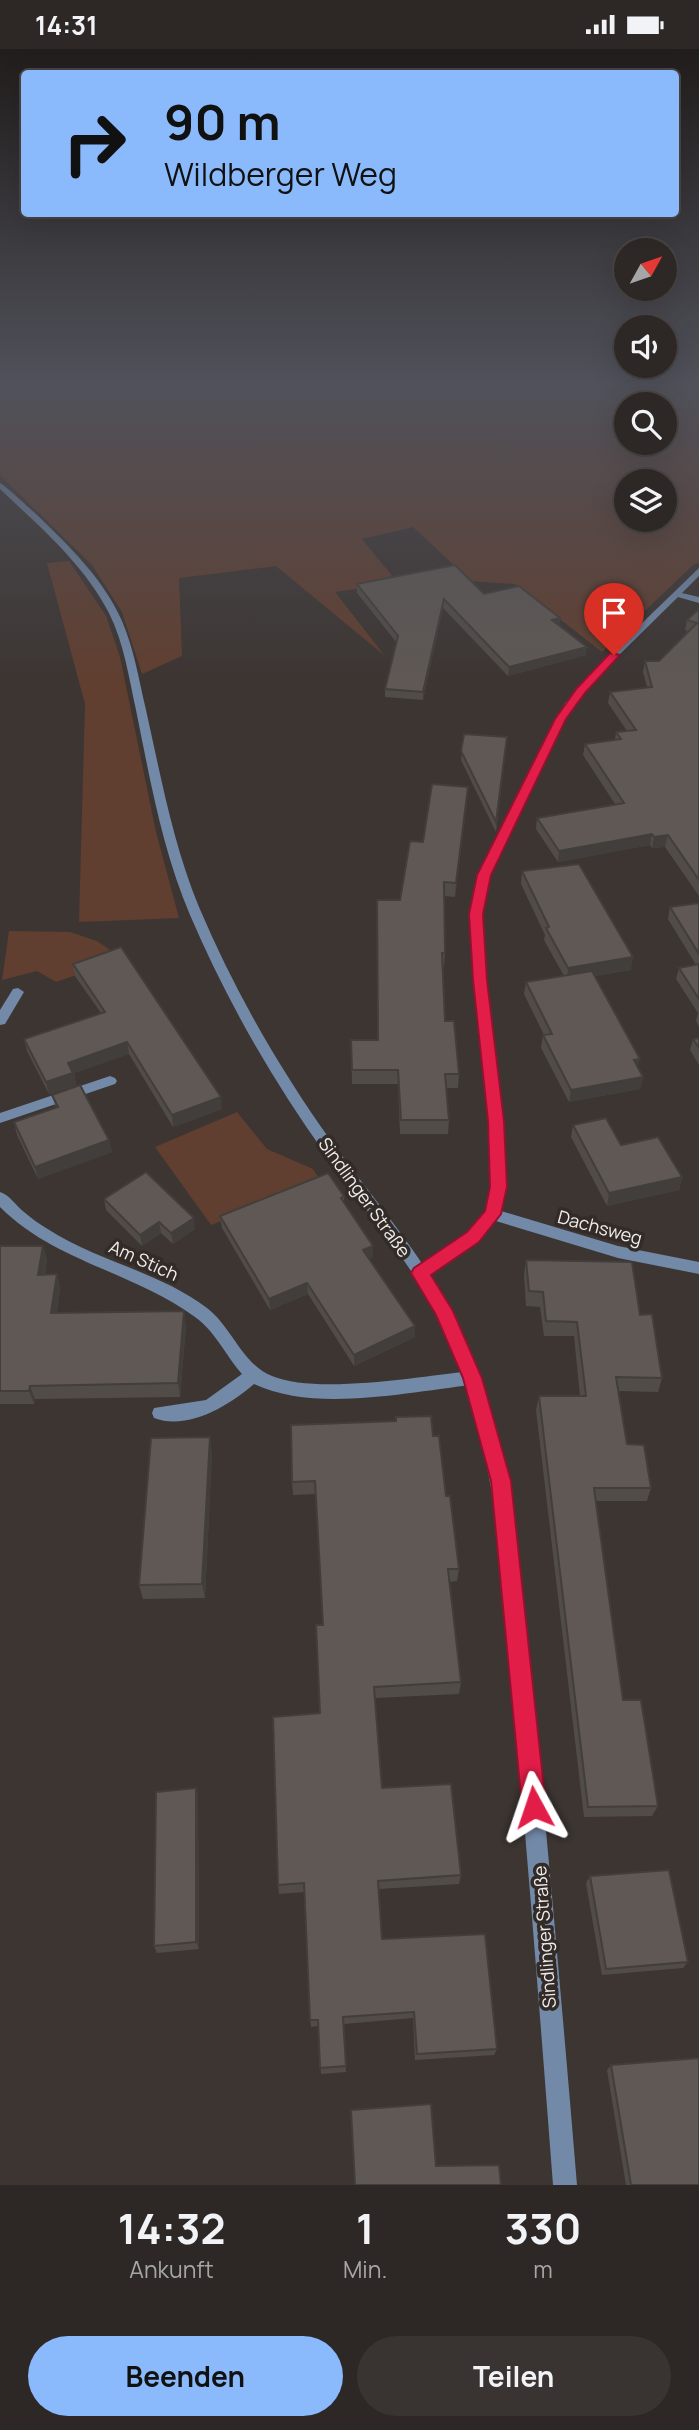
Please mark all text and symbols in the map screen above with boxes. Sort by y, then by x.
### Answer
text: 14:31 [35,7,98,43]
text: 90 m [164,88,281,155]
icon: right [49,98,140,189]
text: Wildberger Weg [164,152,397,196]
north arrow [614,238,677,301]
map controls [614,238,677,532]
button: sound [614,315,677,378]
button: search [614,392,677,455]
button: layers [614,469,677,532]
pin [584,583,644,655]
icon: arrive [595,594,633,632]
street label: Sindlinger Straße [313,1132,417,1262]
street label: Dachsweg [555,1204,645,1250]
street label: Am Stich [106,1234,182,1286]
position arrow [497,1770,571,1844]
street label: Sindlinger Straße [527,1865,561,2009]
text: 14:32 [118,2199,225,2257]
text: 1 [356,2199,374,2257]
text: 330 [505,2199,581,2257]
text: Ankunft [129,2253,214,2285]
text: Min. [343,2253,387,2285]
text: m [533,2253,553,2285]
button: Beenden [28,2336,343,2416]
button: Teilen [357,2336,671,2416]

